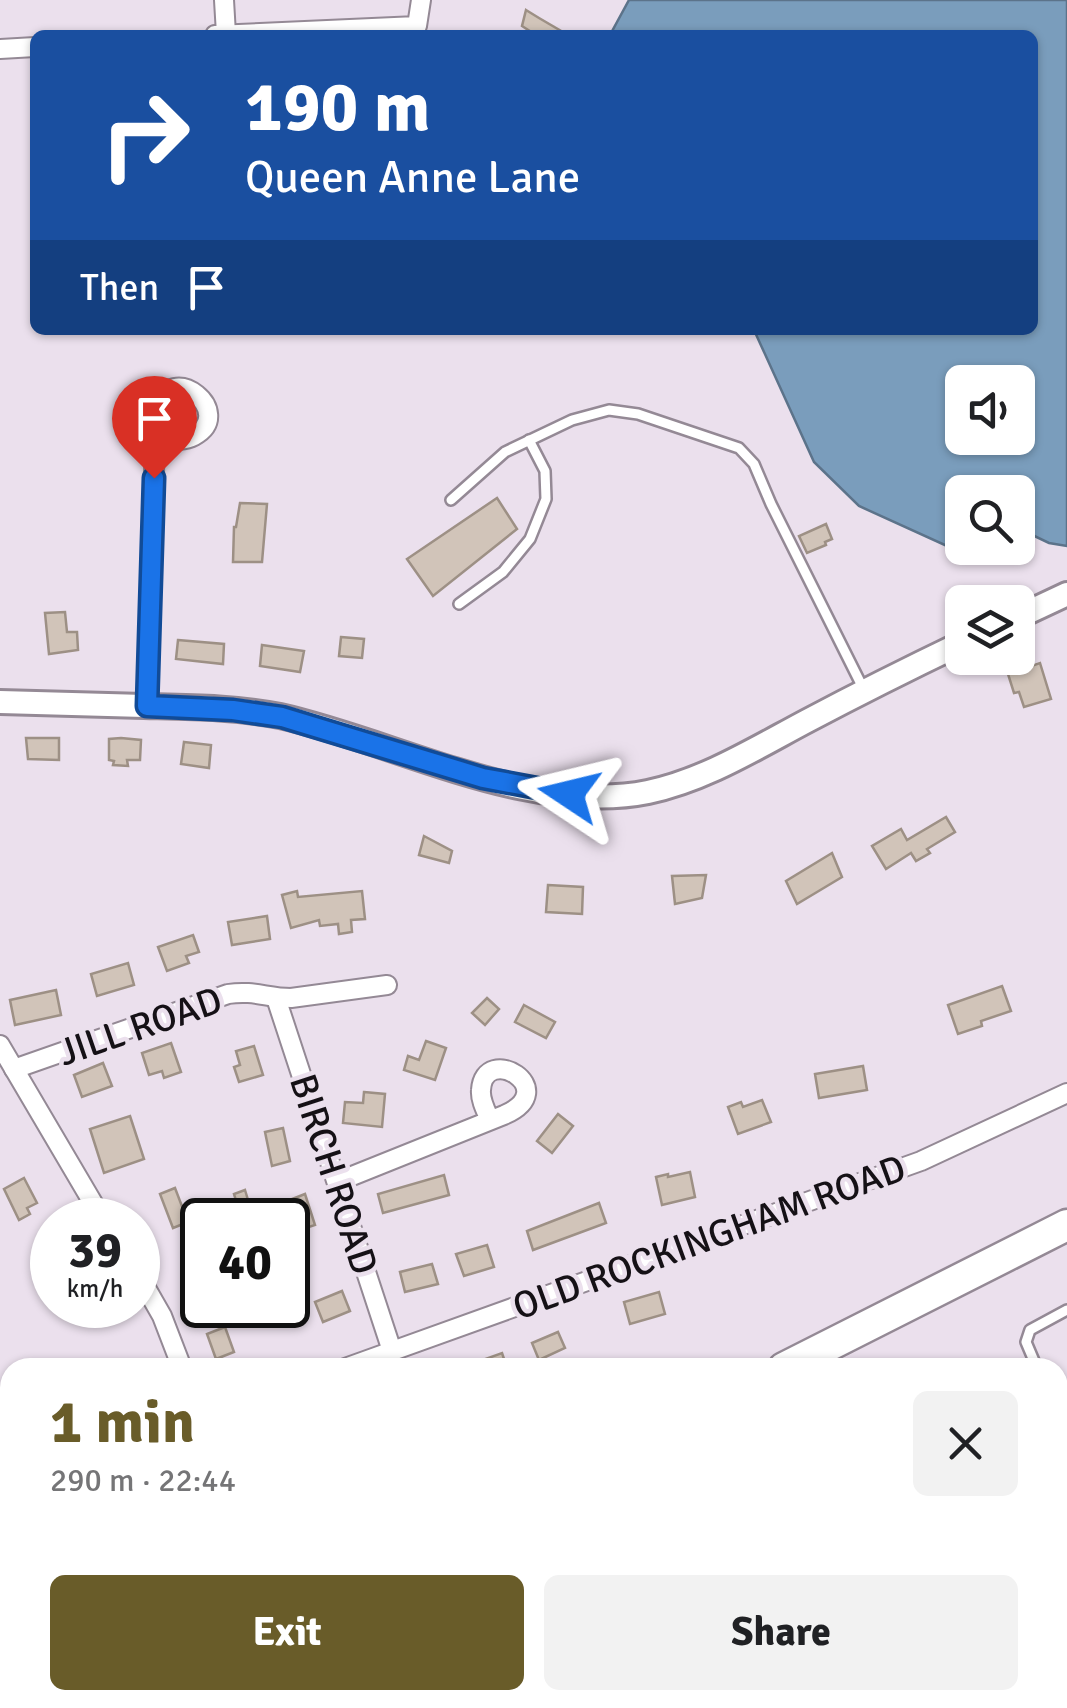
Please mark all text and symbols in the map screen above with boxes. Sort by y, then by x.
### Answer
text: 190 m [245,64,430,150]
icon: right [80,70,210,200]
text: Queen Anne Lane [245,150,580,205]
icon: arrive [179,260,234,315]
text: Then [80,264,159,311]
map controls [945,365,1035,675]
button: sound [945,365,1035,455]
pin [112,376,197,479]
icon: arrive [127,391,182,446]
button: search [945,475,1035,565]
button: layers [945,585,1035,675]
position arrow [517,742,621,846]
street label: JILL ROAD [52,977,228,1076]
street label: BIRCH ROAD [279,1068,388,1280]
street label: OLD ROCKINGHAM ROAD [507,1145,912,1330]
speed limit sign: 40 [180,1198,310,1328]
text: 39 [68,1220,122,1282]
text: km/h [67,1273,123,1304]
text: 1 min [50,1386,195,1460]
button: close [913,1391,1018,1496]
text: 290 m · 22:44 [50,1461,236,1500]
button: Exit [50,1575,524,1690]
button: Share [544,1575,1018,1690]

